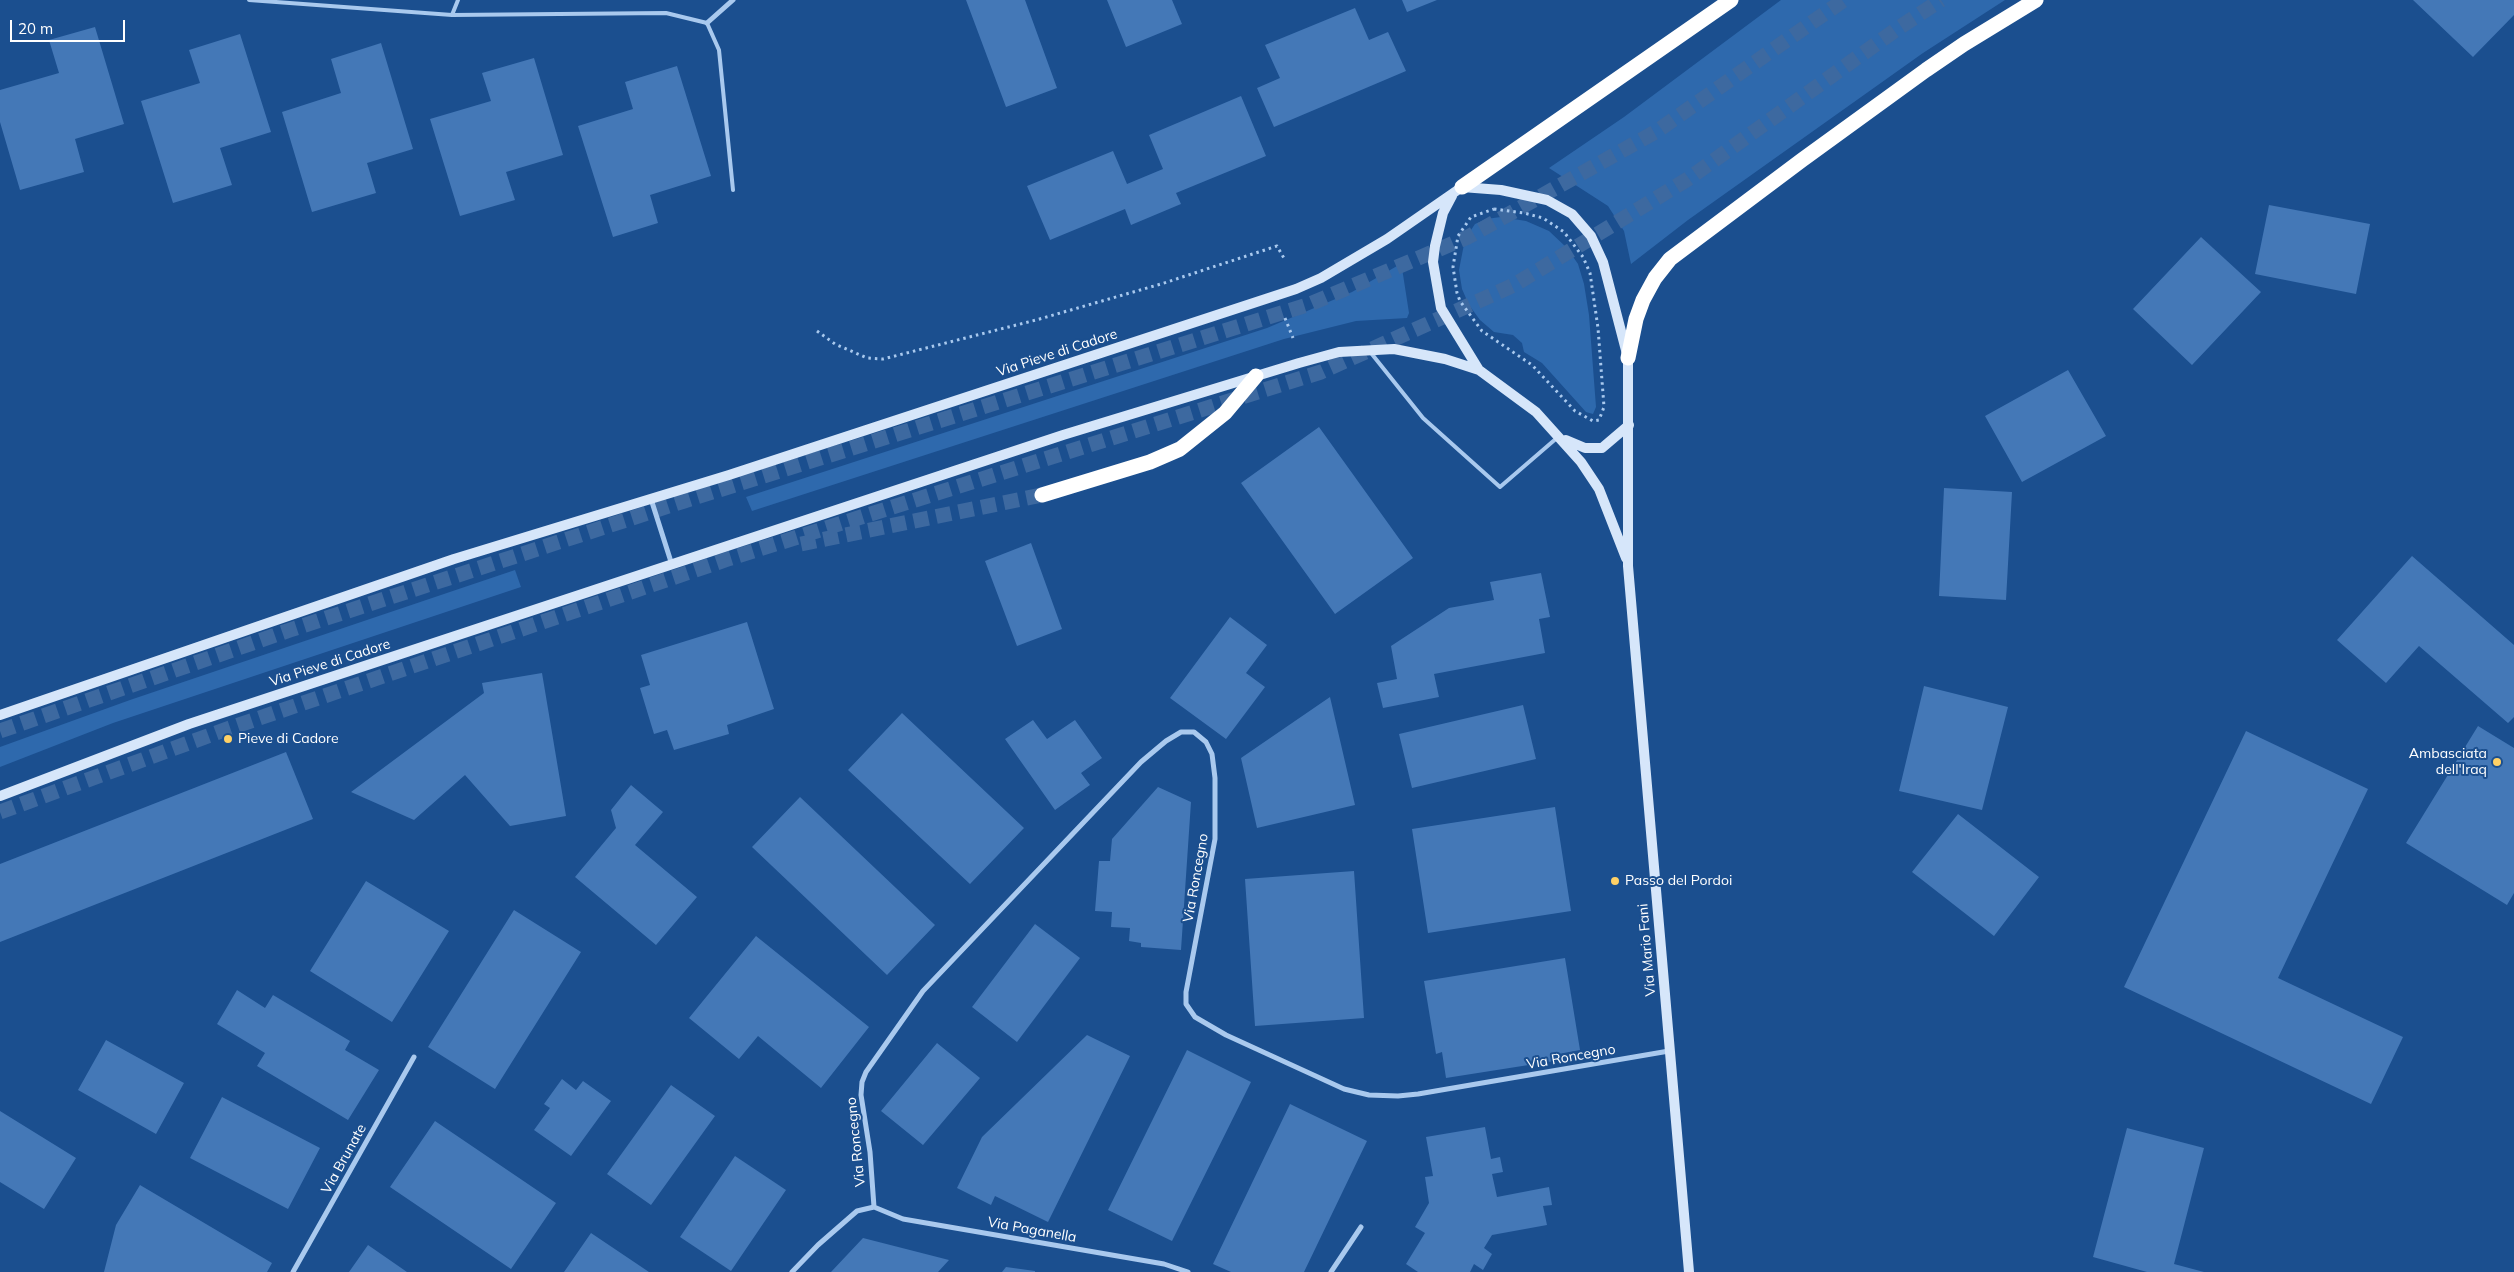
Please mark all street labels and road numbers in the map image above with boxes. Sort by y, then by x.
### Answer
street label: Via Pieve di Cadore [995,326,1119,380]
street label: Via Pieve di Cadore [268,636,392,690]
street label: Via Roncegno [1180,832,1212,924]
street label: Via Mario Fani [1635,903,1659,997]
street label: Via Roncegno [1525,1041,1617,1073]
street label: Via Roncegno [843,1096,869,1188]
street label: Via Brunate [318,1121,370,1197]
street label: Via Paganella [986,1214,1078,1246]

